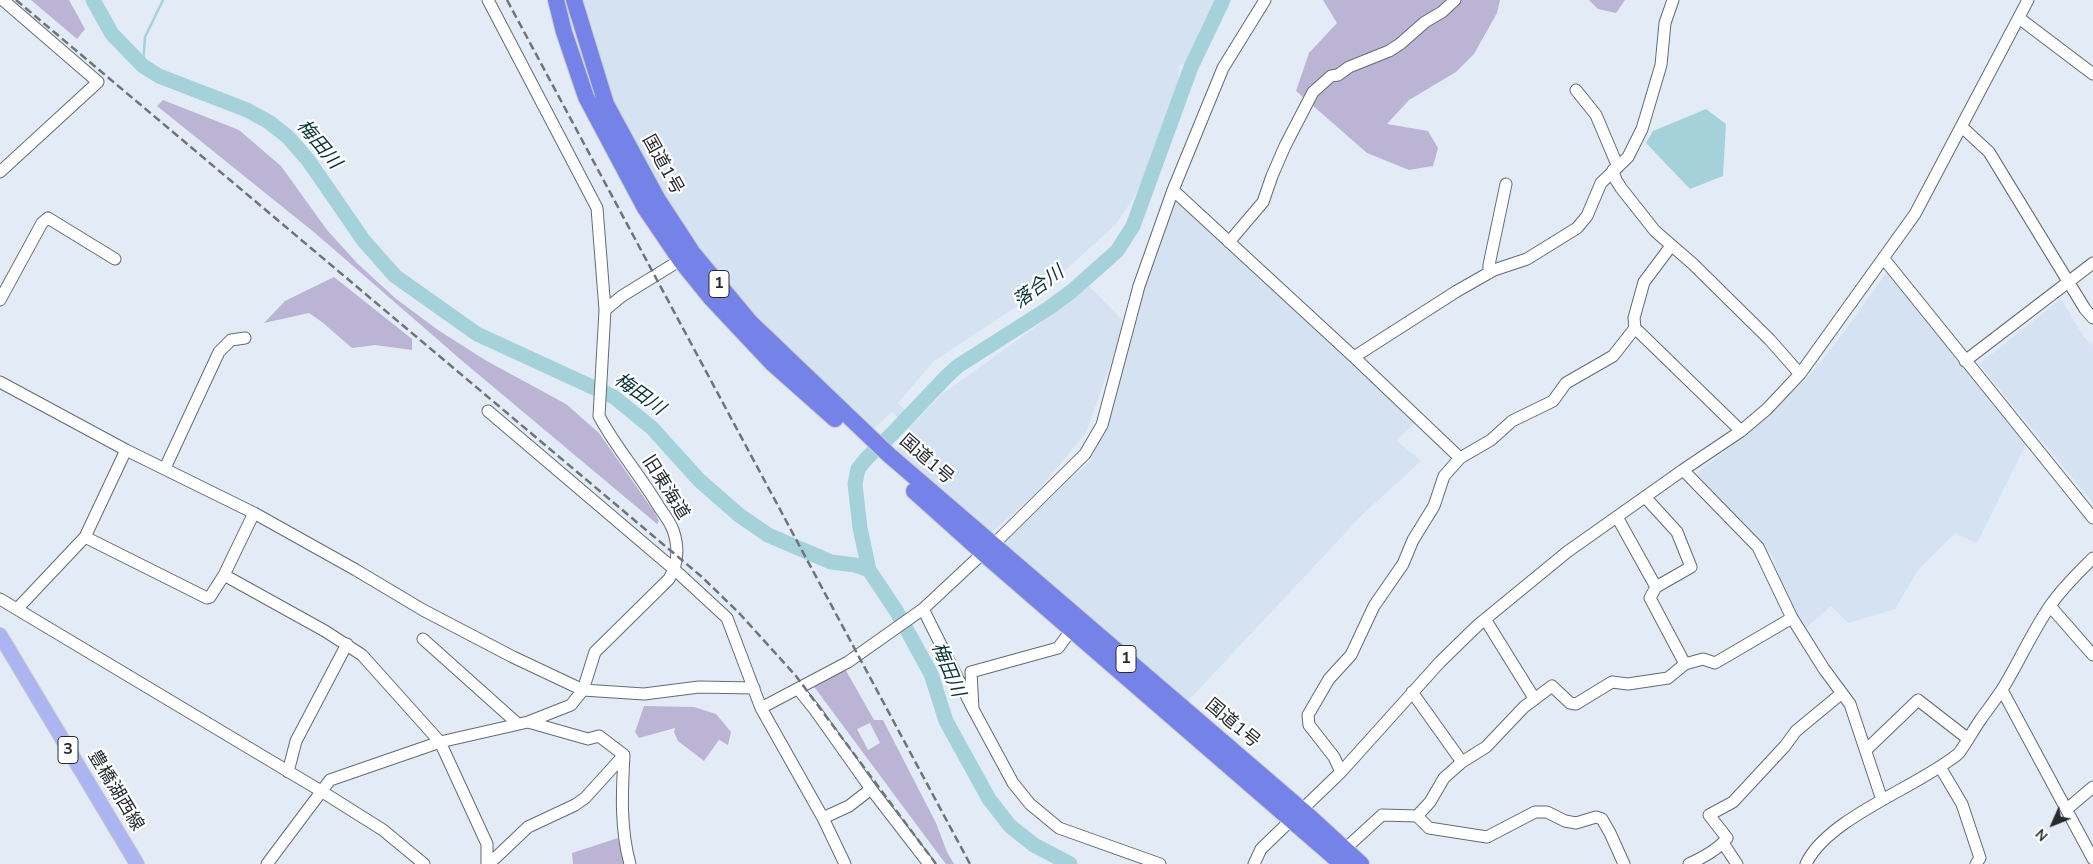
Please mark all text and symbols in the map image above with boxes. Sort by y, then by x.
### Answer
water label: 梅田川 [291,116,345,174]
street label: 国道1号 [637,131,687,199]
water label: 落合川 [1009,262,1069,314]
road number: 1 [709,270,729,298]
water label: 梅田川 [609,369,669,421]
street label: 国道1号 [894,431,958,489]
street label: 旧東海道 [637,452,693,524]
water label: 梅田川 [925,639,969,701]
road number: 1 [1116,646,1136,672]
street label: 国道1号 [1200,695,1264,753]
road number: 3 [58,736,78,764]
street label: 豊橋湖西線 [83,747,147,835]
north arrow [2028,799,2078,849]
text: N [2031,824,2052,845]

